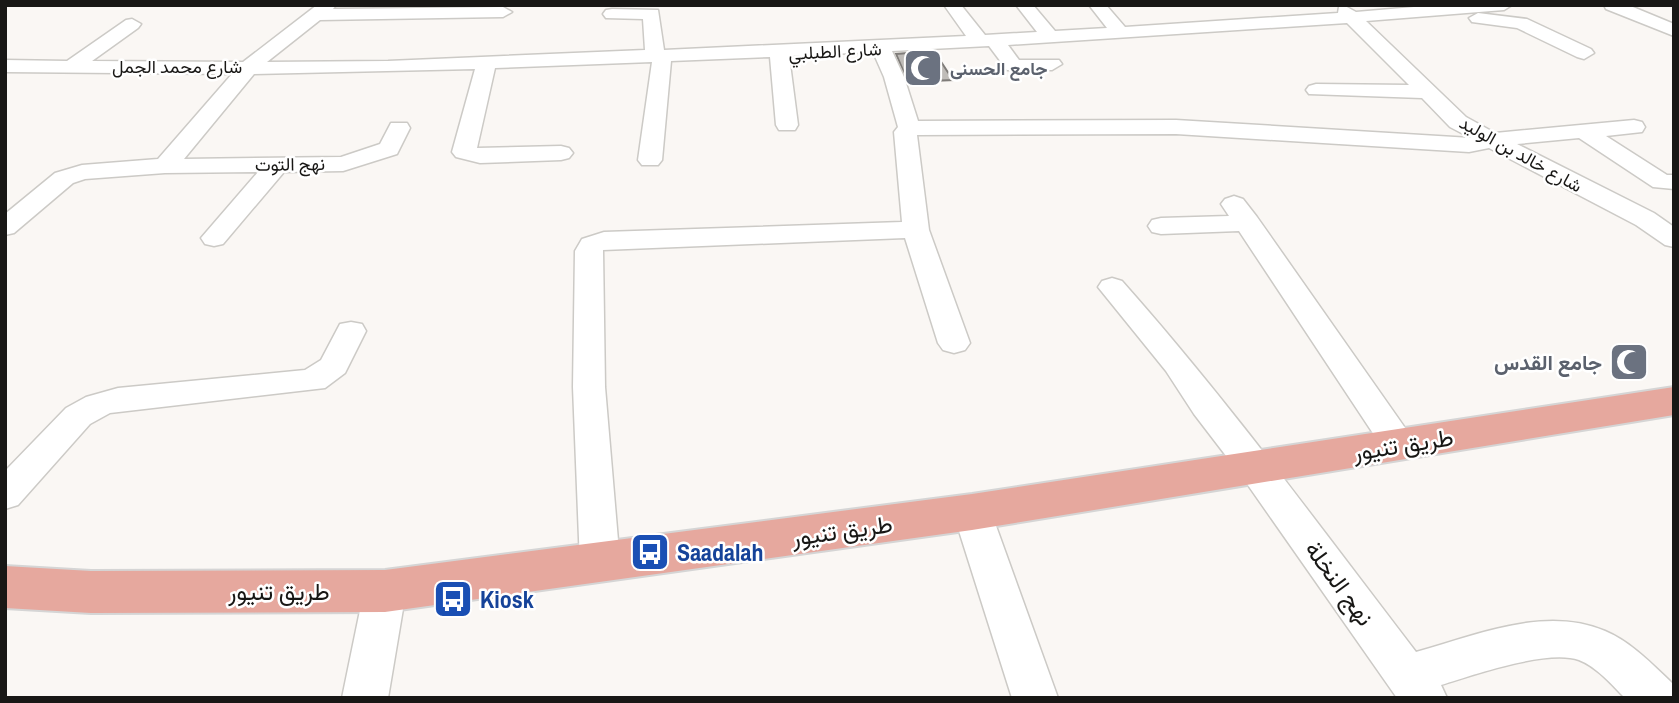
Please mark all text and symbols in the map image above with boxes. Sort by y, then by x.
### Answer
street label: شارع الطبلبي [788,36,882,69]
mosque icon: جامع الحسنى [902,47,944,89]
street label: شارع محمد الجمل [112,54,242,79]
place label: جامع الحسنى [950,56,1048,81]
street label: شارع خالد بن الوليد [1455,110,1587,198]
street label: نهج التوت [255,151,325,177]
mosque icon: جامع القدس [1608,341,1650,383]
place label: جامع القدس [1494,348,1602,377]
street label: طريق تنيور [1349,420,1456,468]
street label: طريق تنيور [789,507,894,553]
bus stop icon: Saadalah [629,531,671,573]
street label: نهج النخلة [1297,534,1382,633]
place label: Saadalah [677,536,763,568]
street label: طريق تنيور [227,575,330,607]
bus stop icon: Kiosk [432,578,474,620]
place label: Kiosk [480,583,534,615]

